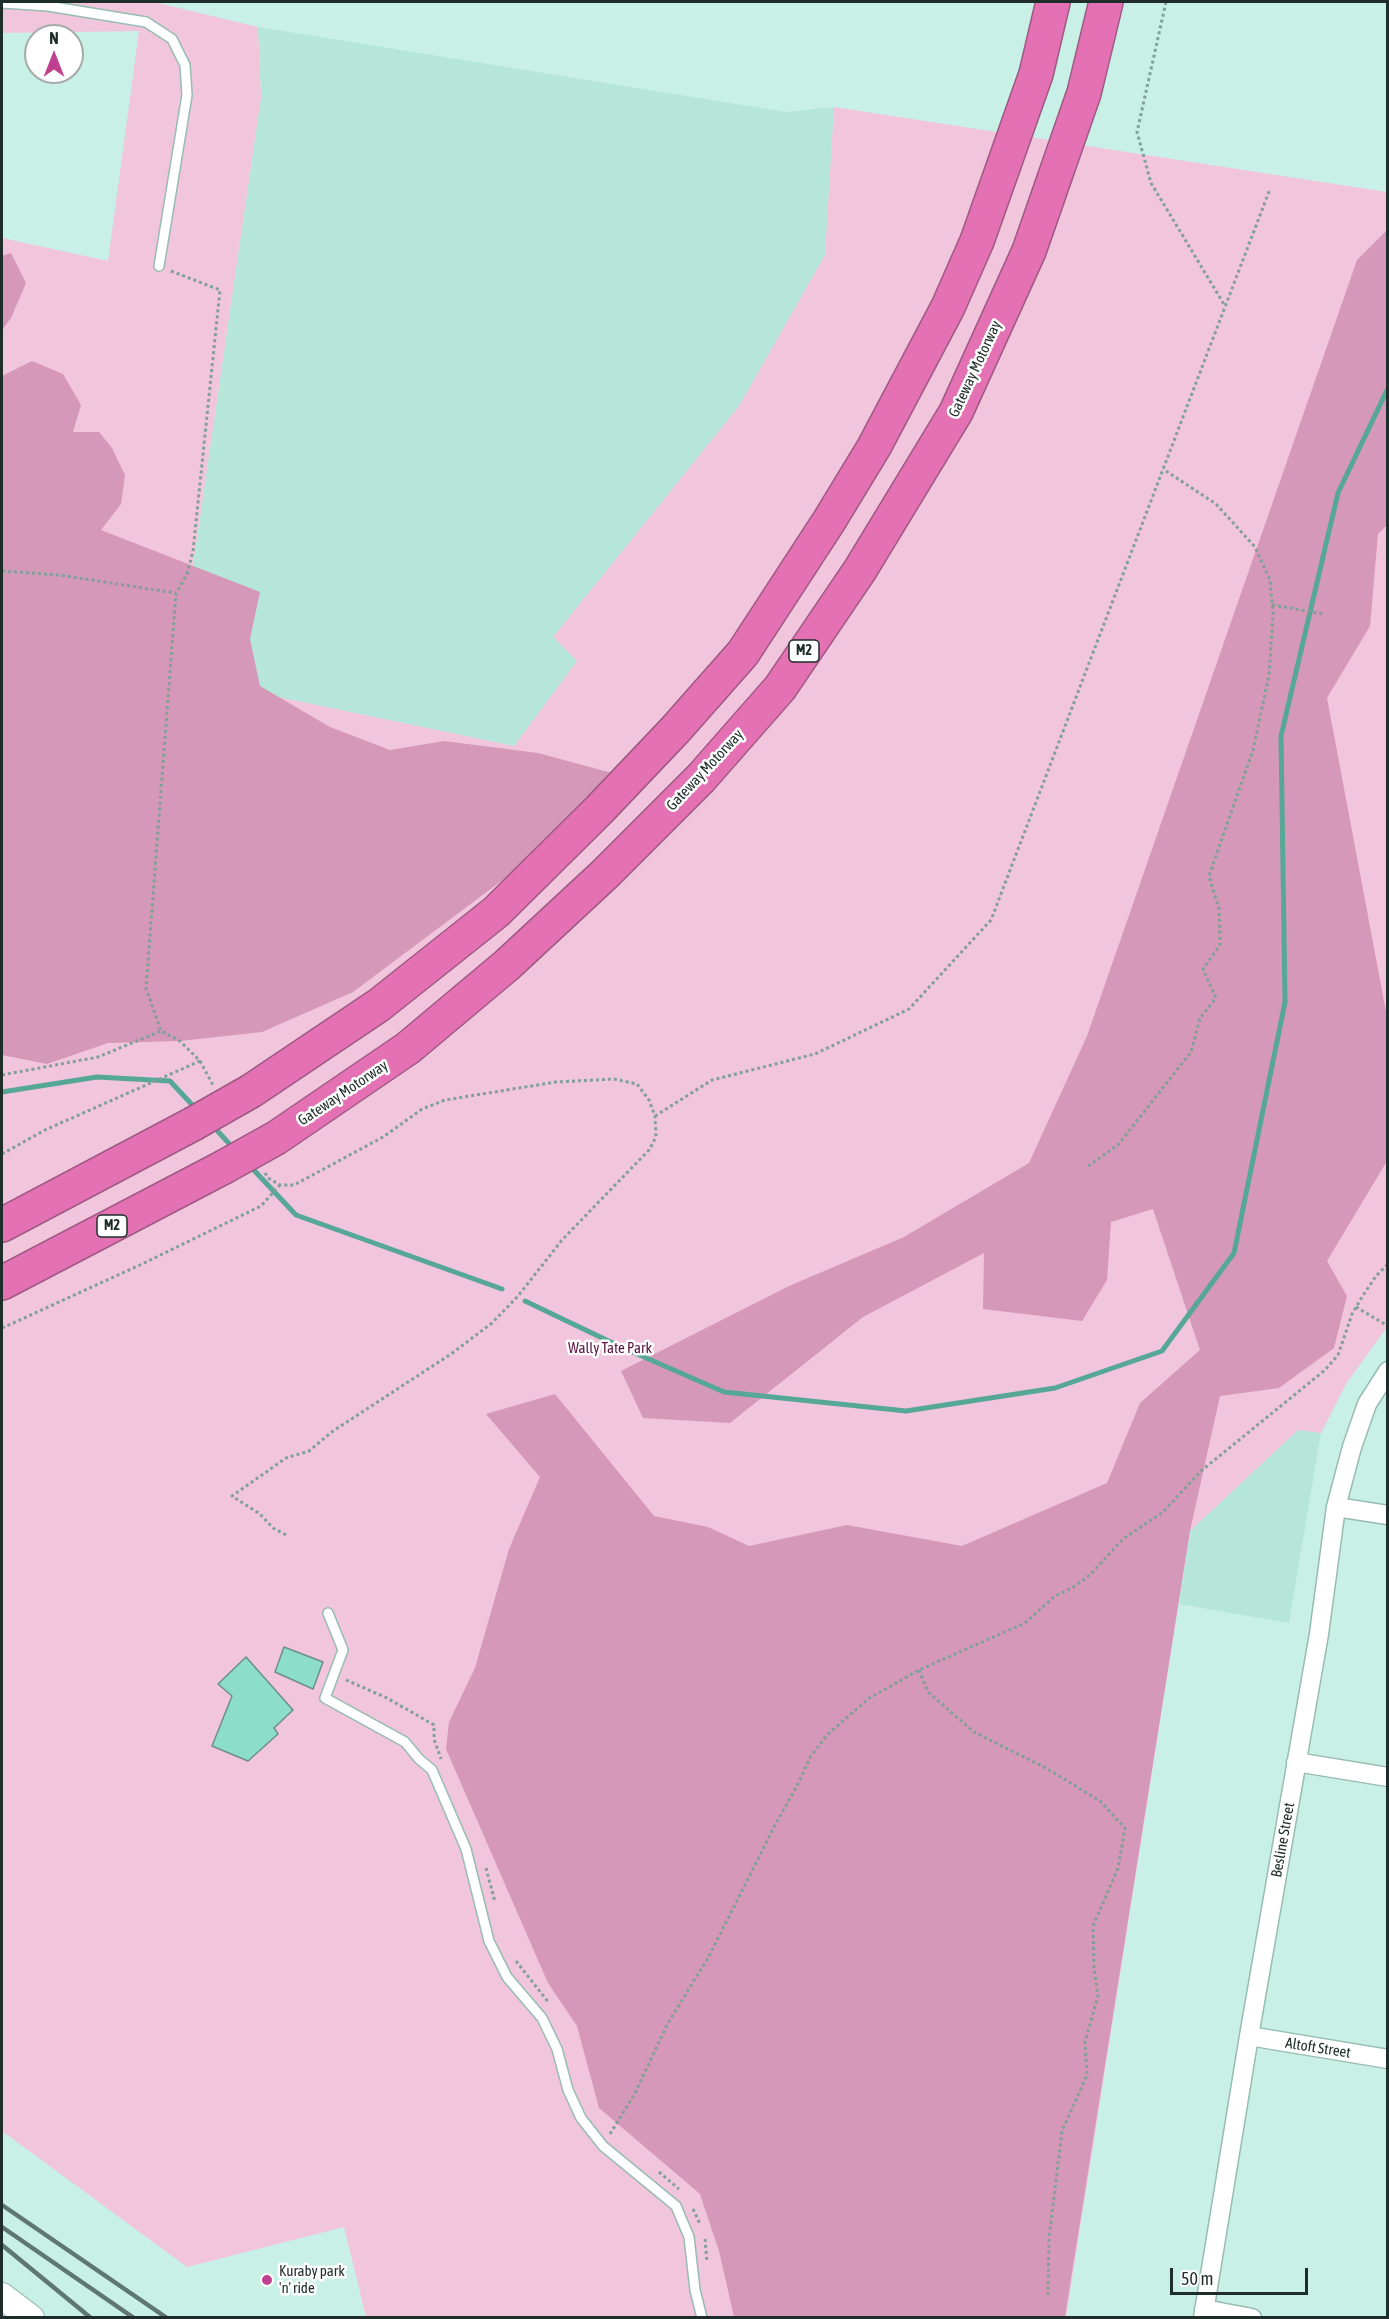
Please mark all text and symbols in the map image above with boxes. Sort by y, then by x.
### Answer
north arrow [24,24,84,84]
text: N [49,29,59,47]
street label: Gateway Motorway [945,318,1005,420]
road number: M2 [789,640,819,662]
street label: Gateway Motorway [663,726,747,814]
street label: Gateway Motorway [295,1056,391,1130]
road number: M2 [97,1215,127,1237]
park label: Wally Tate Park [568,1339,652,1357]
street label: Besline Street [1268,1801,1298,1879]
street label: Altoft Street [1284,2034,1352,2062]
scale bar [1173,2256,1311,2294]
place label: Kuraby park 'n' ride [279,2262,345,2297]
text: 50 m [1181,2268,1213,2289]
marker: Kuraby park 'n' ride [260,2273,274,2287]

